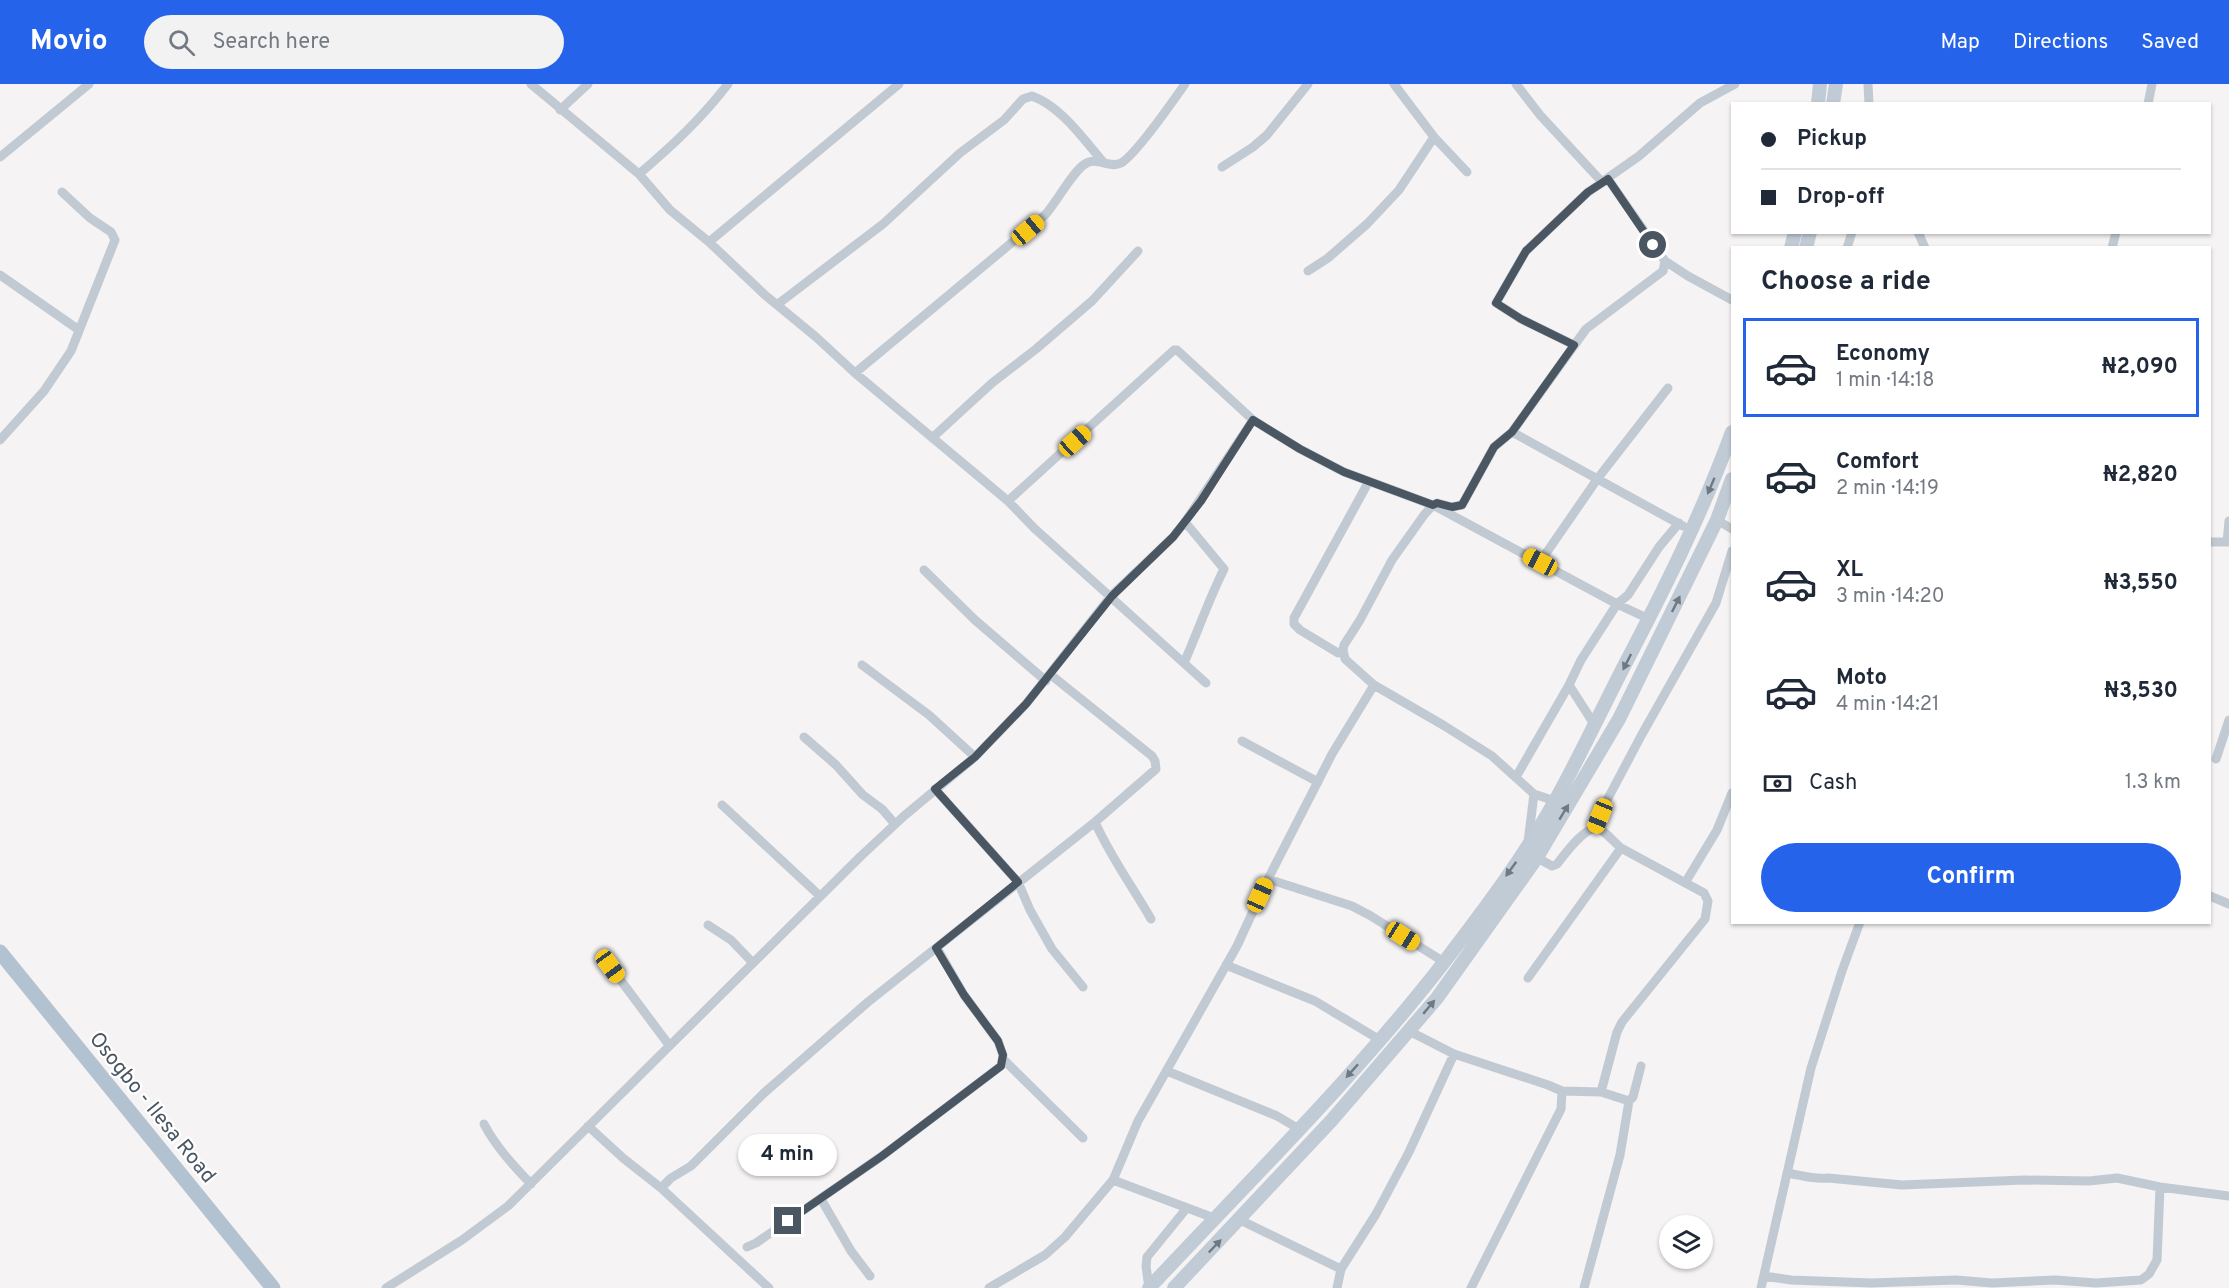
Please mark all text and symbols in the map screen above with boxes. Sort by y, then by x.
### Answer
search box [144,15,564,69]
text: Movio [30,24,108,60]
icon: search [165,26,198,59]
text: Search here [213,29,330,56]
text: Map [1940,29,1980,56]
text: Directions [2013,29,2108,56]
text: Saved [2141,29,2199,56]
text: Pickup [1797,126,1867,153]
text: Drop-off [1797,184,1884,211]
car [1008,212,1048,248]
route start [1639,231,1666,258]
text: Choose a ride [1761,265,1931,299]
icon: car [1764,341,1818,395]
text: Economy [1836,341,1930,368]
text: ₦2,090 [2102,354,2178,381]
text: 1 min · 14:18 [1836,368,1935,394]
car [1056,422,1094,460]
icon: car [1764,449,1818,503]
text: Comfort [1836,449,1919,476]
text: ₦2,820 [2103,462,2178,489]
text: 2 min · 14:19 [1836,476,1939,502]
one-way arrow [1706,477,1715,495]
car [1520,546,1560,578]
icon: car [1764,557,1818,611]
text: XL [1836,557,1863,584]
text: ₦3,550 [2104,570,2178,597]
text: 3 min · 14:20 [1836,584,1944,610]
one-way arrow [1672,595,1681,612]
one-way arrow [1622,653,1631,670]
icon: car [1764,665,1818,719]
text: Moto [1836,665,1887,692]
text: ₦3,530 [2104,678,2178,705]
text: 4 min · 14:21 [1836,692,1939,718]
icon: cash [1761,767,1794,800]
text: Cash [1809,770,1858,797]
text: 1.3 km [2125,770,2181,796]
car [1585,796,1615,836]
one-way arrow [1558,804,1569,820]
button: Confirm [1761,843,2181,912]
one-way arrow [1506,861,1518,876]
car [1244,875,1276,915]
car [1383,919,1423,953]
car [592,946,628,986]
one-way arrow [1423,999,1436,1015]
street label: Osogbo - Ilesa Road [82,1027,221,1189]
one-way arrow [1346,1063,1359,1078]
callout: 4 min [738,1134,838,1176]
text: 4 min [761,1142,814,1168]
route end [774,1207,801,1234]
map controls [1659,1215,1713,1269]
button: layers [1659,1215,1713,1269]
one-way arrow [1207,1239,1221,1253]

